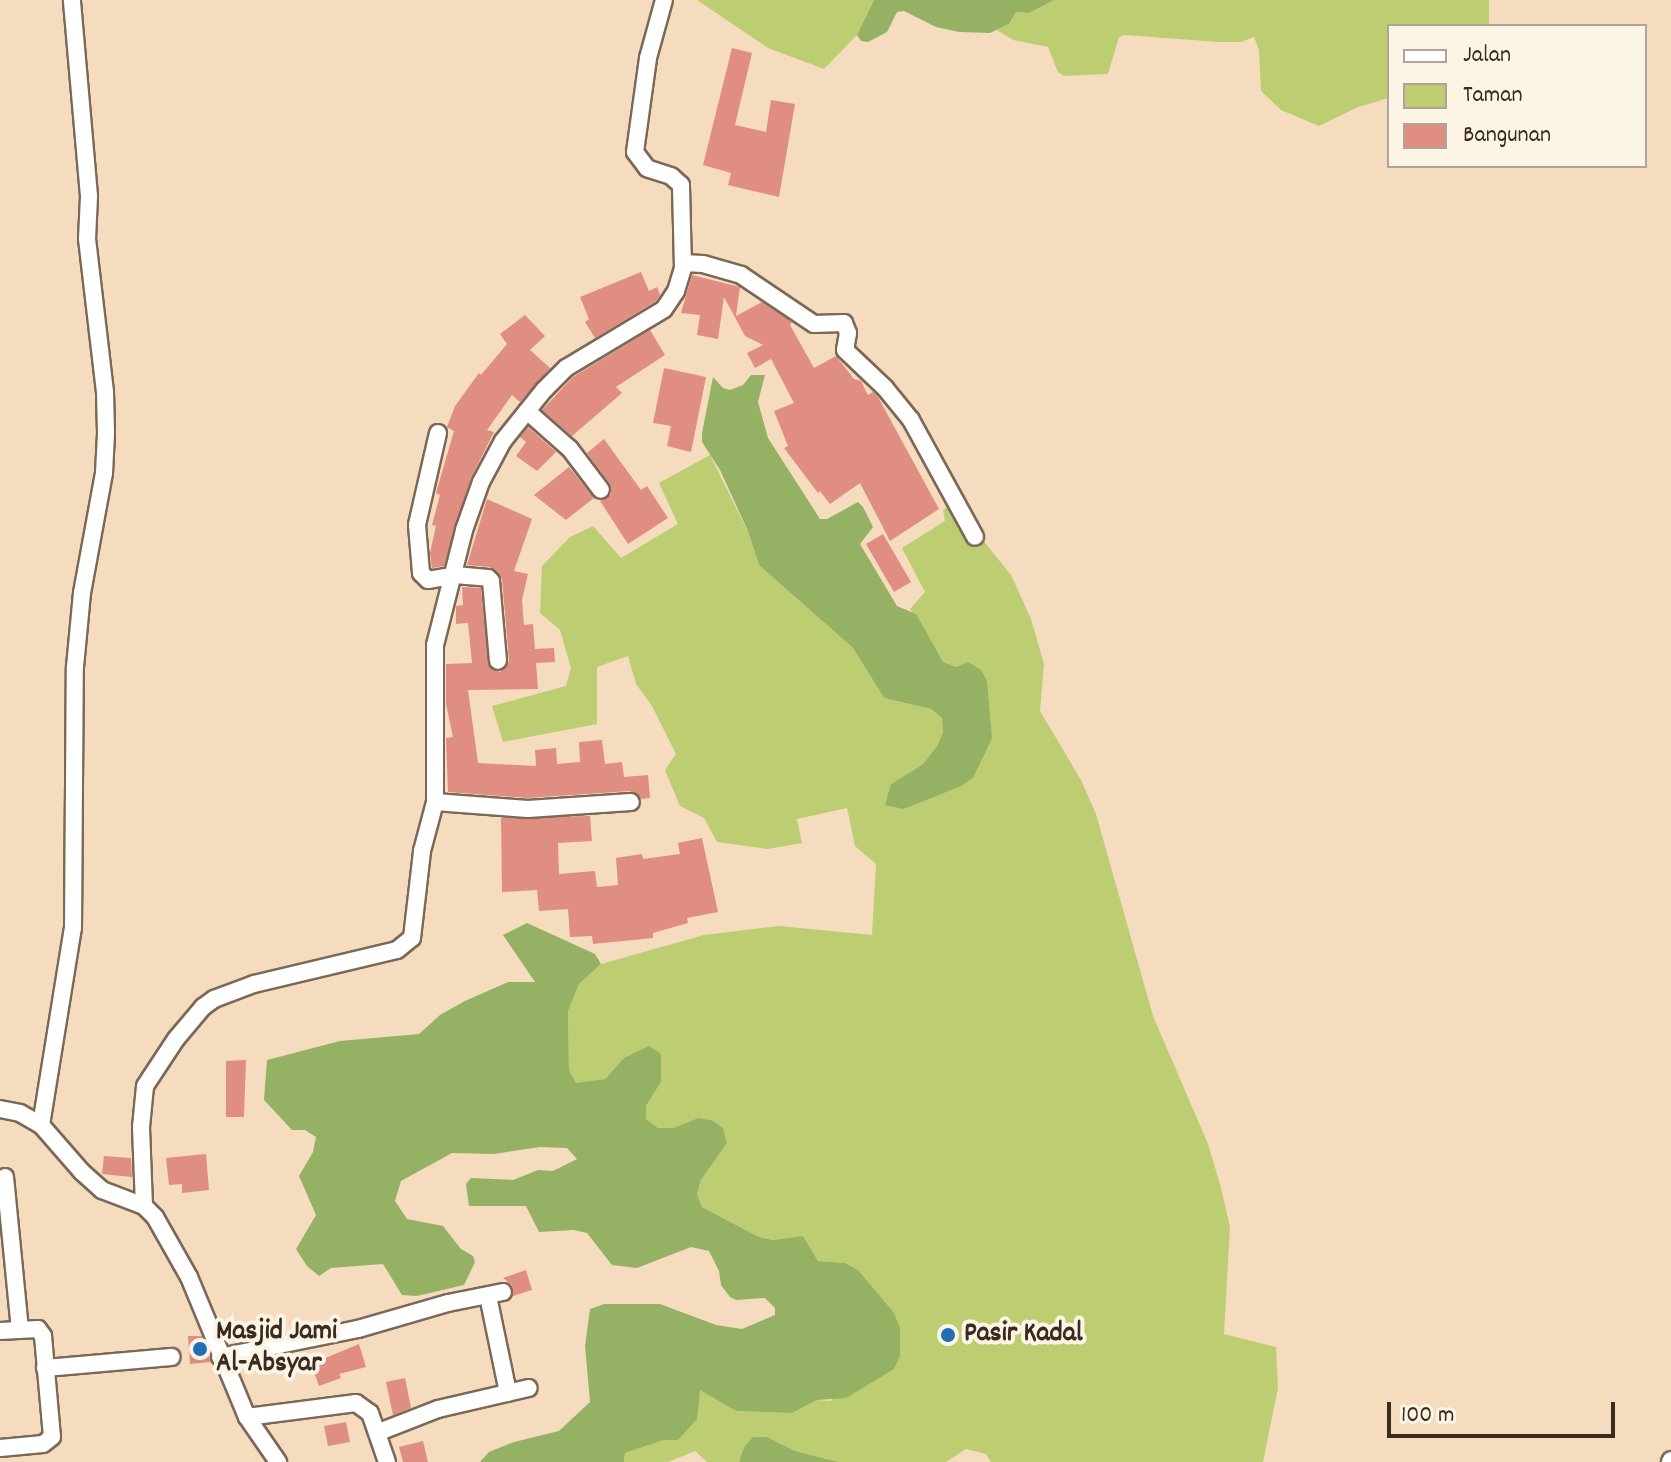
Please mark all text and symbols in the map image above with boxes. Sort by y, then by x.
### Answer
legend [1387,24,1647,168]
text: Jalan [1463,39,1511,73]
text: Taman [1463,79,1523,113]
text: Bangunan [1463,119,1551,153]
place label: Masjid Jami Al-Absyar [216,1316,337,1382]
place label: Pasir Kadal [964,1318,1083,1352]
marker: Pasir Kadal [939,1326,957,1344]
marker: Masjid Jami Al-Absyar [191,1340,209,1358]
scale bar [1391,1386,1619,1436]
text: 100 m [1401,1399,1454,1433]

